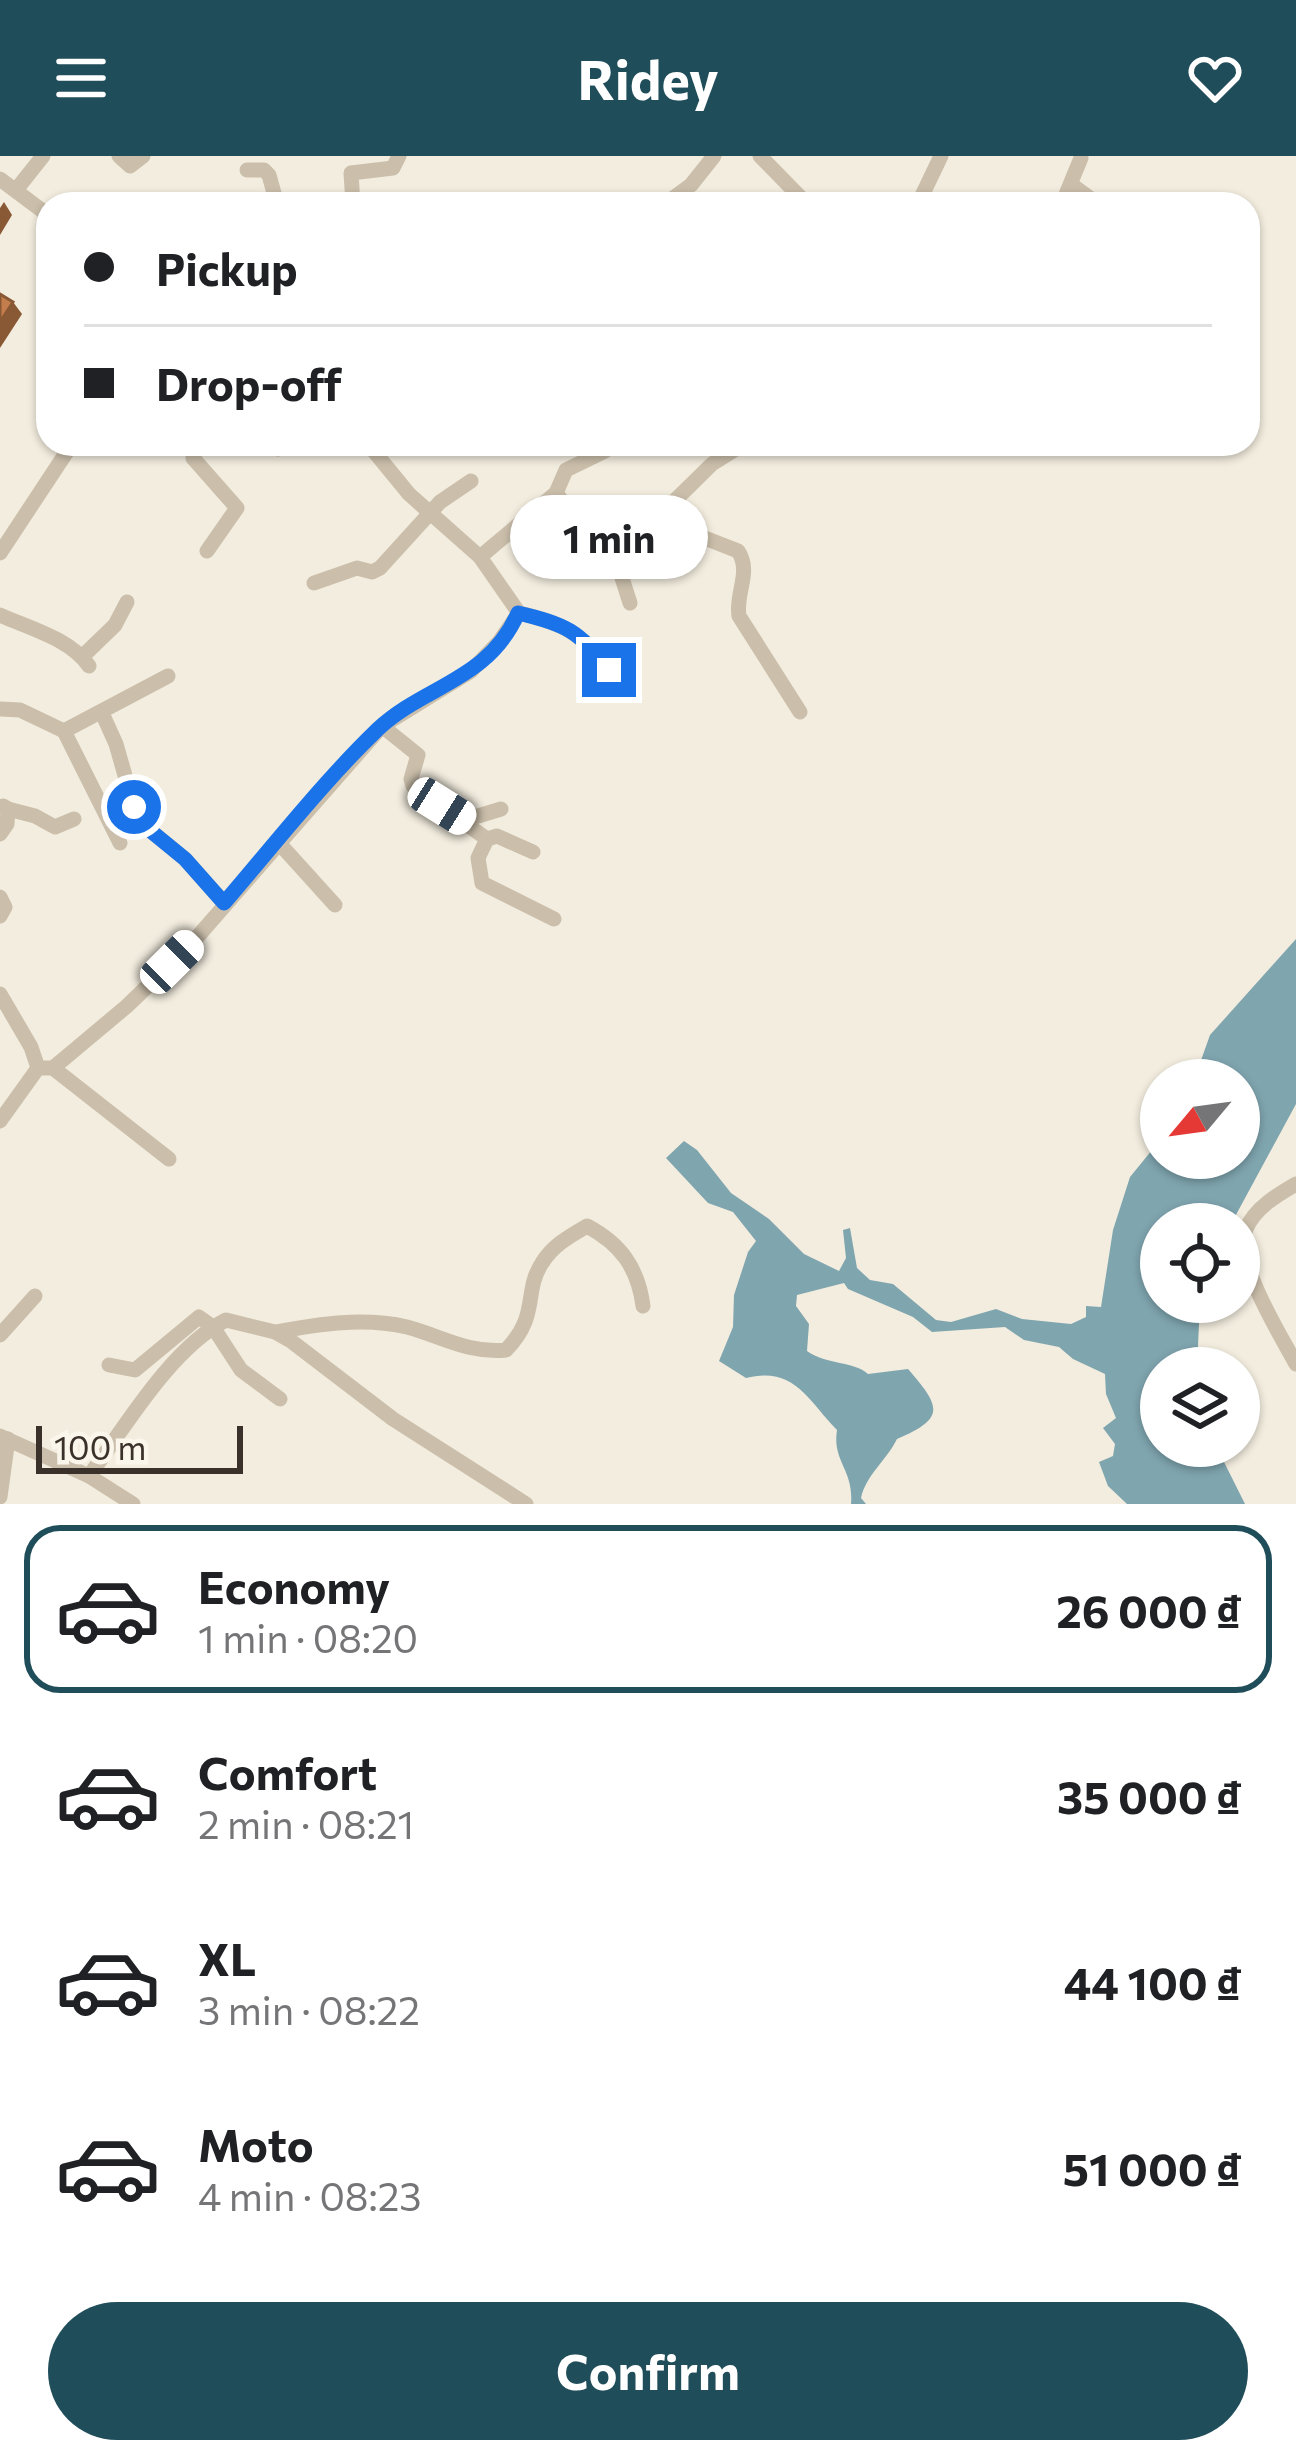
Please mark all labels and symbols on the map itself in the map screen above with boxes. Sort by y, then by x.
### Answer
callout: 1 min [510,496,708,580]
route end [582,643,636,697]
car [402,772,482,840]
route start [107,780,161,834]
car [134,924,210,1000]
north arrow [1140,1059,1260,1179]
scale bar [36,1420,243,1473]

